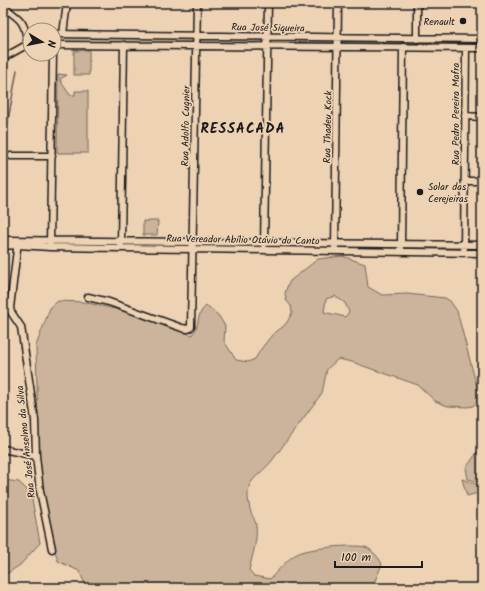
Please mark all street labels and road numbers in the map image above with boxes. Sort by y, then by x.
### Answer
street label: Rua José Siqueira [231,19,305,37]
street label: Rua Pedro Pereira Mafra [448,62,464,165]
street label: Rua Adolfo Cugnier [177,85,195,167]
street label: Rua Thadeu Kock [319,90,337,163]
street label: Rua Vereador Abílio Otávio do Canto [166,231,320,249]
street label: Rua José Anselmo da Silva [12,385,40,499]

